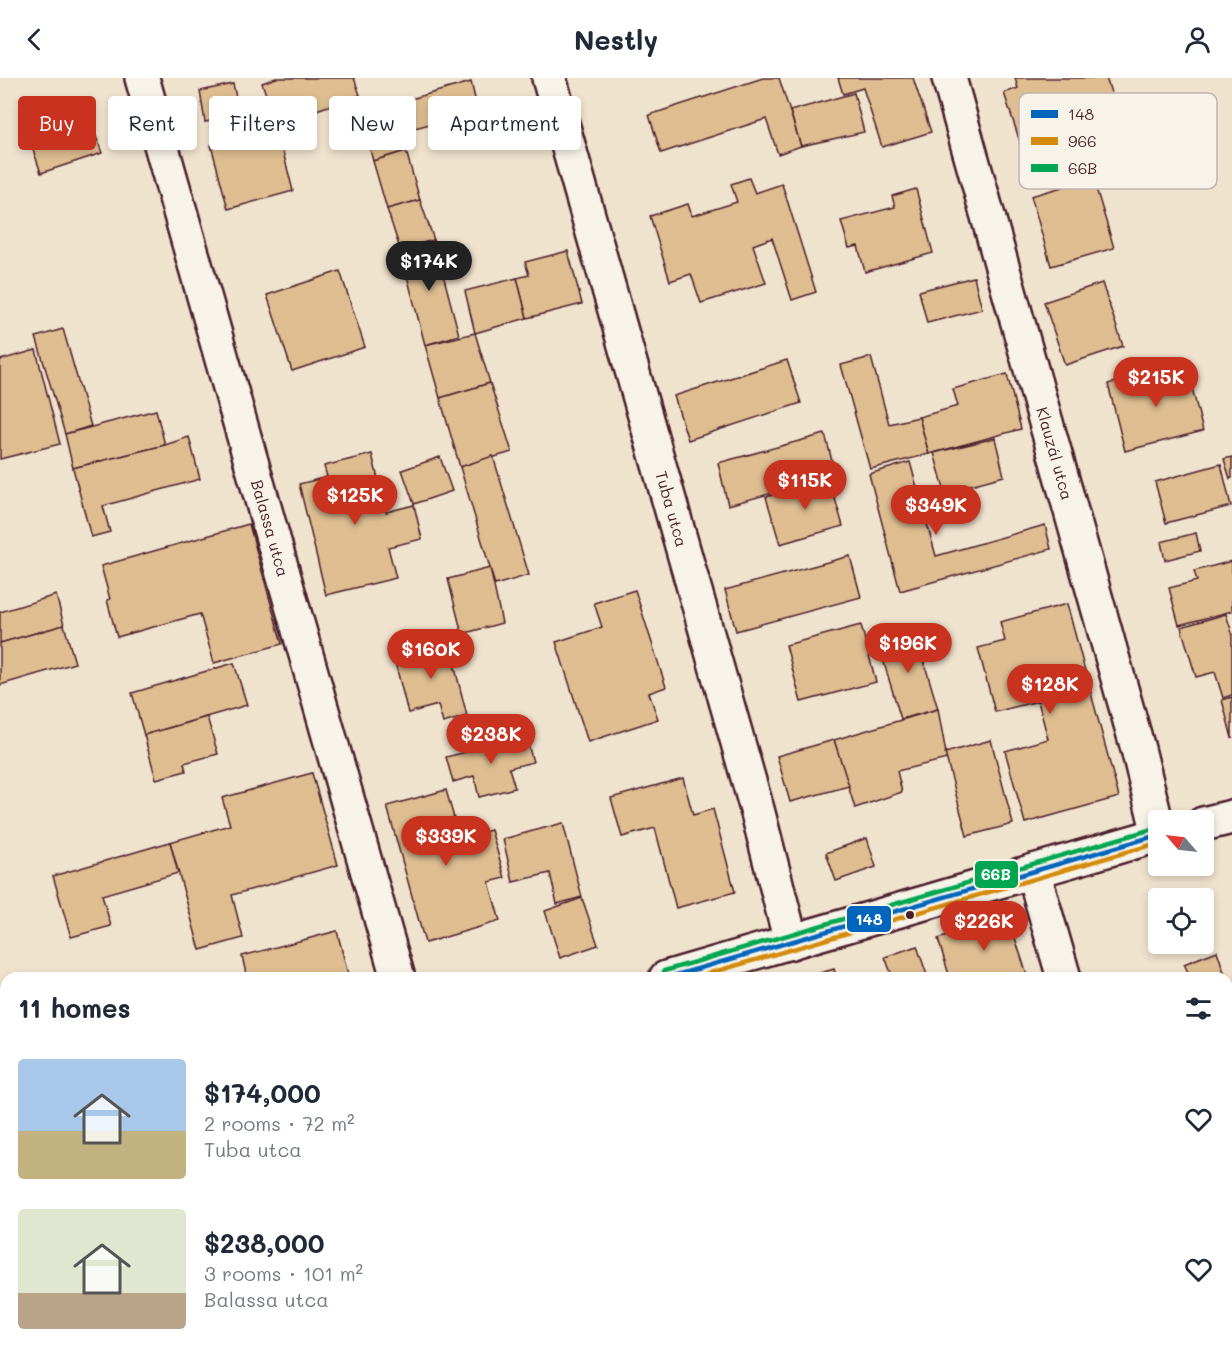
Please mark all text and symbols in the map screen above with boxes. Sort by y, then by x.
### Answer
text: Nestly [574,22,658,57]
icon: back [18,23,51,56]
icon: person [1181,23,1214,56]
legend [1019,93,1217,189]
chip: Buy [18,96,96,150]
chip: Rent [108,96,197,150]
chip: Filters [209,96,317,150]
chip: New [329,96,416,150]
chip: Apartment [428,96,581,150]
text: 148 [1068,103,1095,124]
text: 966 [1068,130,1097,151]
text: 66B [1068,157,1097,178]
pin: $174K [387,241,471,292]
text: $174K [400,247,458,273]
pin: $215K [1114,357,1198,408]
text: $215K [1127,363,1185,389]
street label: Klauzál utca [1032,404,1078,502]
pin: $115K [763,460,847,511]
text: $115K [778,466,832,492]
street label: Tuba utca [651,468,693,549]
pin: $125K [313,475,397,526]
street label: Balassa utca [247,477,294,579]
text: $125K [326,481,384,507]
pin: $349K [894,485,978,536]
text: $349K [905,491,967,517]
pin: $196K [866,623,950,674]
pin: $160K [389,629,473,680]
text: $196K [879,629,937,655]
text: $160K [401,635,461,661]
pin: $128K [1008,664,1092,715]
text: $128K [1021,670,1079,696]
pin: $238K [449,714,533,765]
text: $238K [460,720,522,746]
north arrow [1148,810,1214,876]
map controls [1148,810,1214,954]
pin: $339K [404,816,488,867]
text: $339K [415,822,477,848]
line badge: 66B [974,860,1019,889]
text: 66B [981,863,1011,884]
button: locate [1148,888,1214,954]
pin: $226K [942,901,1026,952]
line badge: 148 [846,905,892,933]
text: $226K [954,907,1014,933]
text: 148 [855,908,883,929]
unlabelled marker [904,909,916,921]
text: 11 homes [18,991,131,1025]
icon: filters [1182,992,1215,1025]
text: $174,000 [204,1076,321,1110]
icon: home [66,1083,138,1155]
icon: heart [1182,1103,1215,1136]
text: 2 rooms · 72 m² [204,1110,355,1136]
text: Tuba utca [204,1136,302,1162]
text: $238,000 [204,1226,324,1260]
icon: home [66,1233,138,1305]
icon: heart [1182,1253,1215,1286]
text: 3 rooms · 101 m² [204,1260,363,1286]
text: Balassa utca [204,1286,329,1312]

